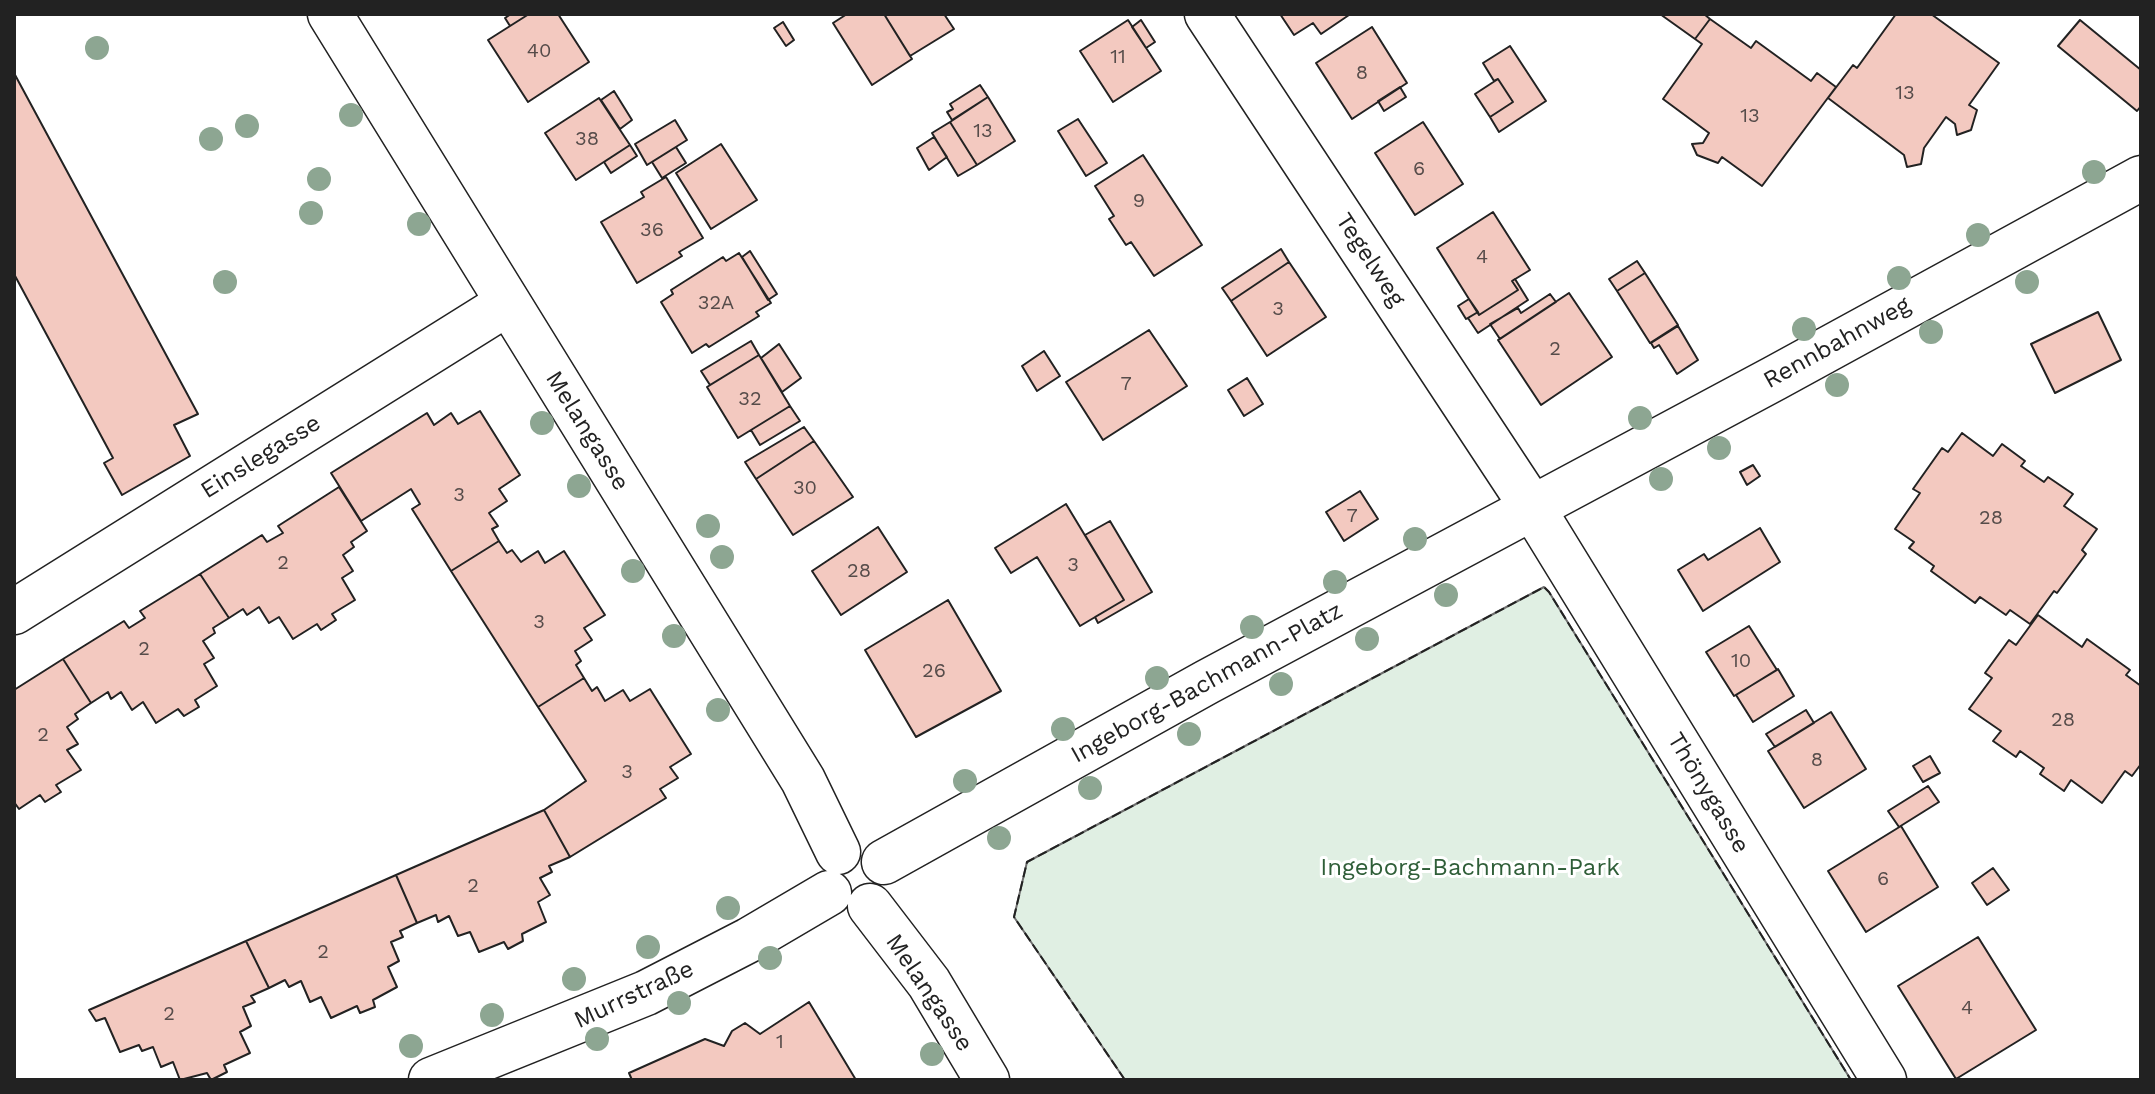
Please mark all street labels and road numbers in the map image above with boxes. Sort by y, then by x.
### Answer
street label: Tegelweg [1329,208,1411,312]
street label: Rennbahnweg [1758,291,1916,395]
street label: Melangasse [539,366,635,496]
street label: Einslegasse [196,409,326,505]
street label: Ingeborg-Bachmann-Platz [1066,596,1348,770]
street label: Thönygasse [1661,727,1755,859]
street label: Melangasse [879,929,979,1057]
street label: Murrstraße [570,955,698,1035]

